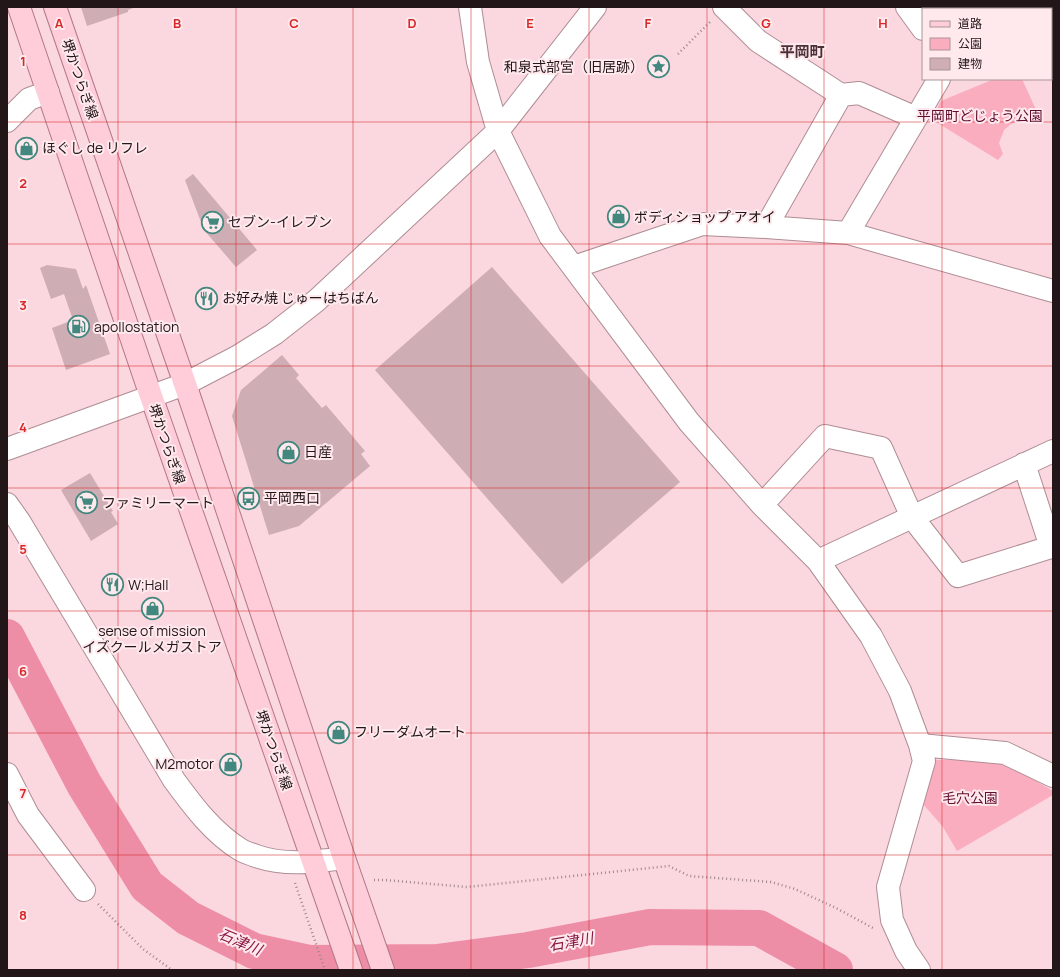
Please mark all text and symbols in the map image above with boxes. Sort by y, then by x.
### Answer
legend [922,8,1052,80]
text: A [55,14,64,32]
text: B [173,14,181,32]
text: C [289,14,299,32]
text: D [407,14,417,32]
text: E [526,14,534,32]
text: F [645,14,652,32]
text: G [761,14,771,32]
text: H [878,14,888,32]
text: 道路 [958,15,982,32]
text: 公園 [958,35,982,52]
street label: 堺かつらぎ線 [58,36,103,122]
district label: 平岡町 [779,41,825,62]
text: 1 [20,52,26,70]
place icon: 和泉式部宮（旧居跡） [646,54,672,80]
text: 建物 [958,55,982,72]
place label: 和泉式部宮（旧居跡） [504,57,644,76]
park label: 平岡町どじょう公園 [917,106,1043,125]
shop icon: ほぐし de リフレ [13,135,39,161]
place label: ほぐし de リフレ [42,138,148,157]
text: 2 [19,174,27,192]
shop icon: ボディショップ アオイ [606,204,632,230]
place label: ボディショップ アオイ [634,207,776,226]
supermarket icon: セブン-イレブン [199,209,225,235]
place label: セブン-イレブン [228,212,332,231]
restaurant icon: お好み焼 じゅーはちばん [194,285,220,311]
place label: お好み焼 じゅーはちばん [222,288,379,307]
text: 3 [19,296,27,314]
fuel station icon: apollostation [66,314,92,340]
place label: apollostation [94,317,179,336]
street label: 堺かつらぎ線 [145,401,190,487]
text: 4 [19,418,27,436]
shop icon: 日産 [275,439,301,465]
place label: 日産 [304,442,332,461]
bus stop icon: 平岡西口 [235,485,261,511]
place label: 平岡西口 [264,488,320,507]
supermarket icon: ファミリーマート [73,490,99,516]
place label: ファミリーマート [102,493,214,512]
text: 5 [19,540,27,558]
restaurant icon: W;Hall [100,572,126,598]
place label: W;Hall [128,575,169,594]
shop icon: sense of mission イズクールメガストア [139,596,165,622]
place label: sense of mission イズクールメガストア [82,621,222,656]
text: 6 [19,662,27,680]
street label: 堺かつらぎ線 [252,707,297,793]
shop icon: フリーダムオート [325,719,351,745]
place label: フリーダムオート [354,722,466,741]
shop icon: M2motor [217,751,243,777]
place label: M2motor [155,754,214,773]
text: 7 [20,784,27,802]
park label: 毛穴公園 [942,788,998,807]
text: 8 [19,906,27,924]
water label: 石津川 [215,923,267,961]
water label: 石津川 [547,927,597,956]

